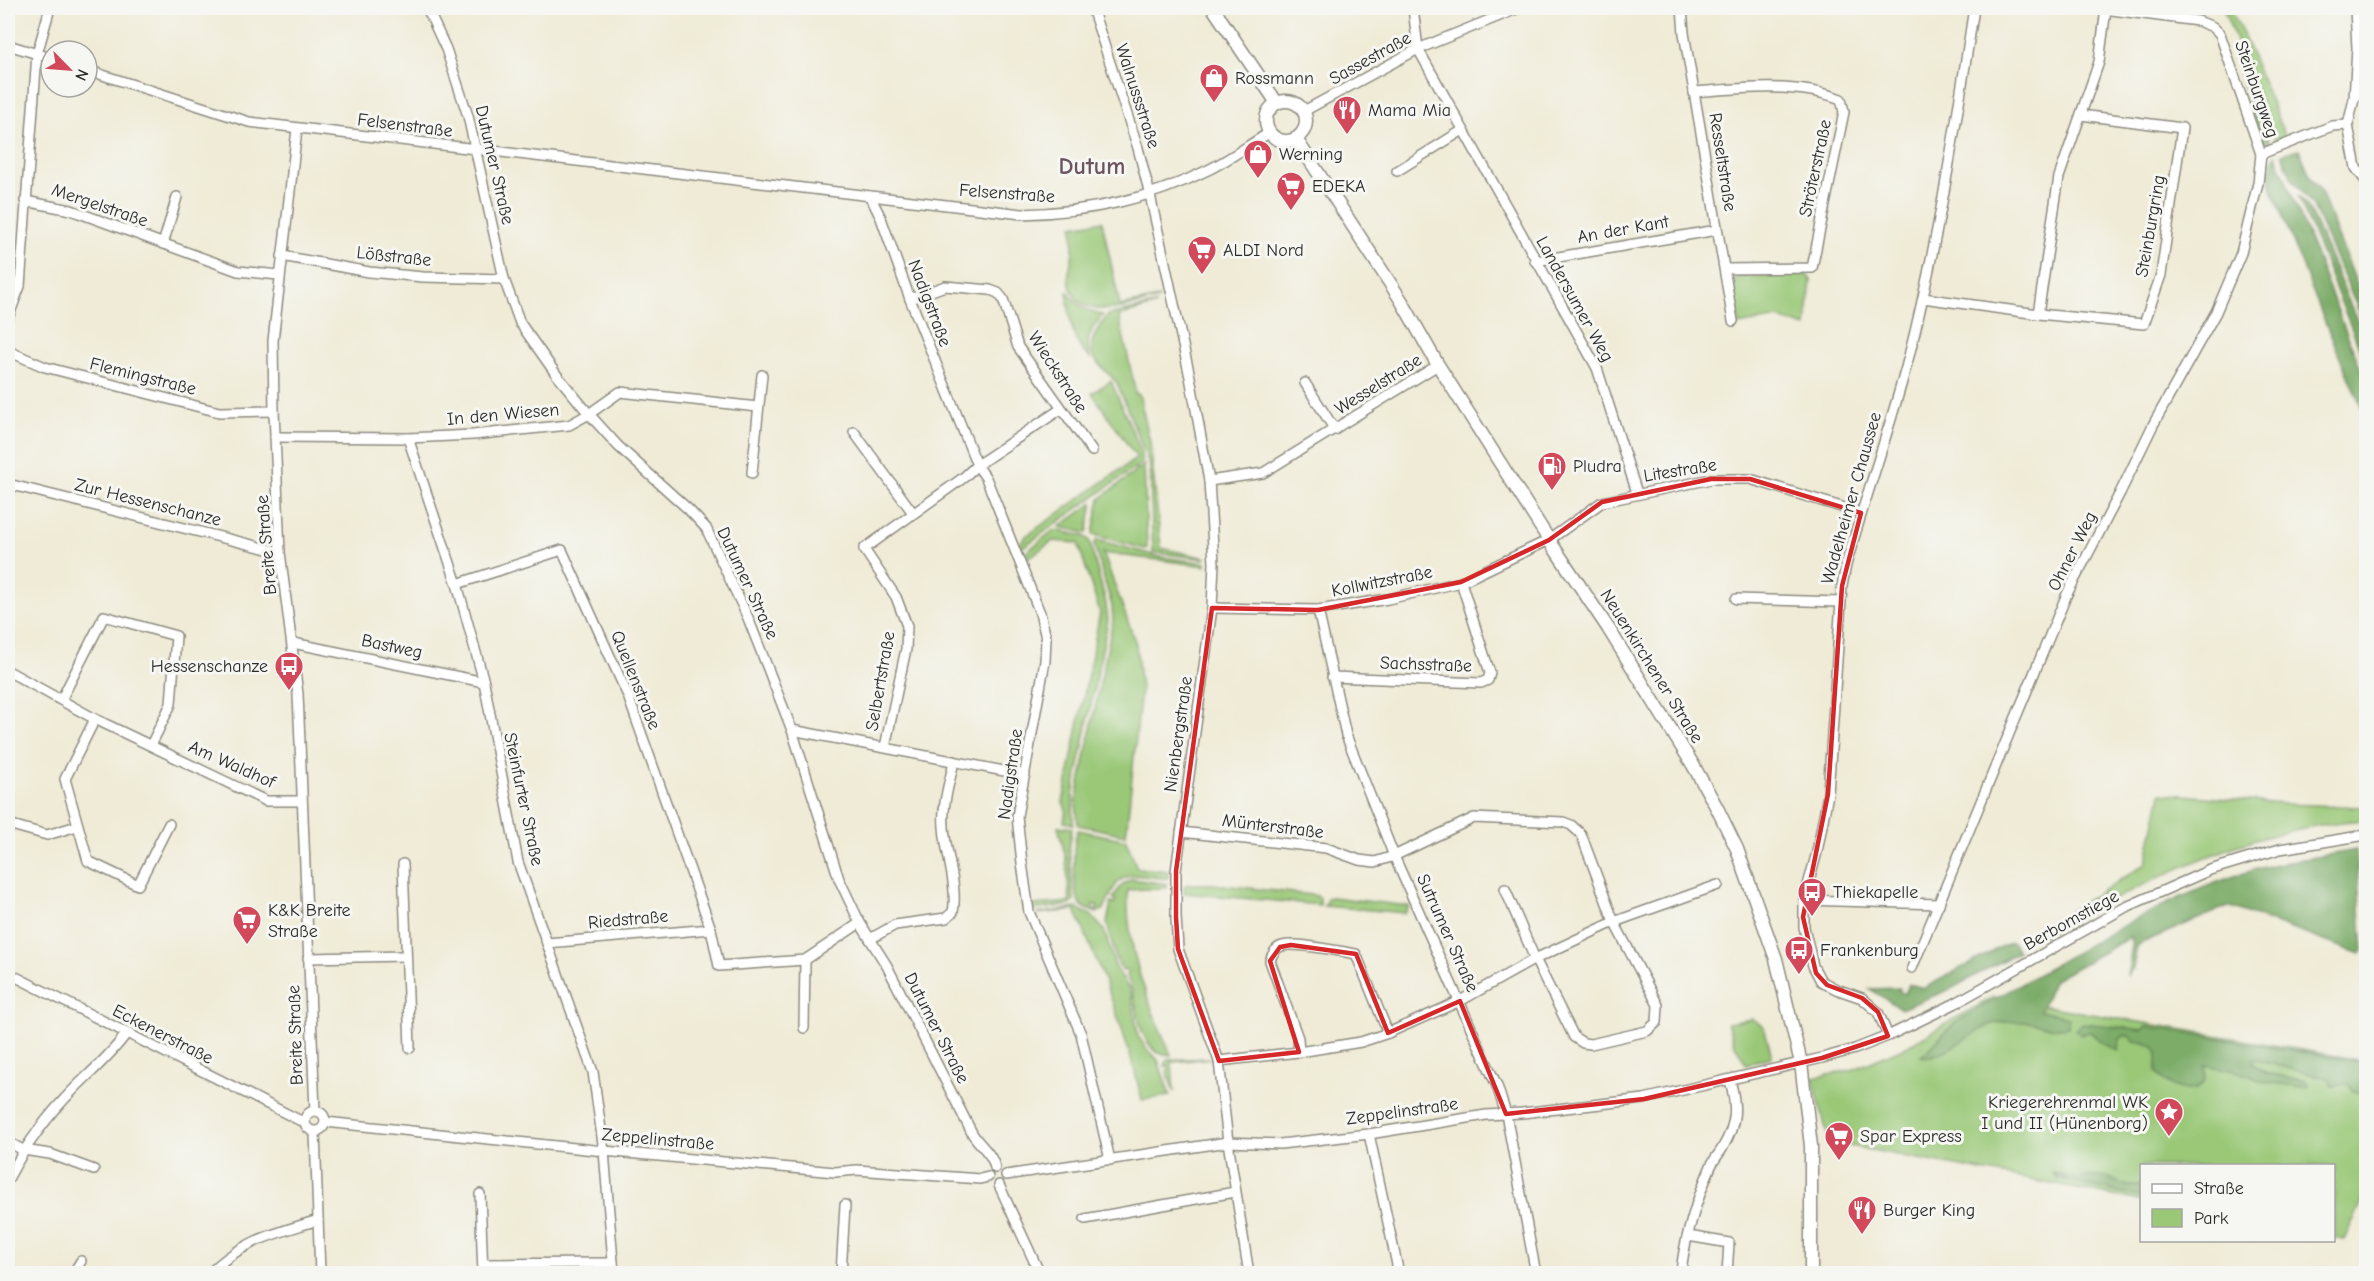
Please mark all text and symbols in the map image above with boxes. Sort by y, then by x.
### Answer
street label: Sassestraße [1326,27,1415,90]
street label: Steinburgweg [2230,38,2283,141]
north arrow [39,39,99,99]
street label: Walnussstraße [1111,41,1164,151]
shop icon: Rossmann [1198,62,1230,104]
text: N [71,66,92,83]
place label: Rossmann [1235,68,1314,89]
restaurant icon: Mama Mia [1331,94,1363,136]
place label: Mama Mia [1368,100,1451,121]
street label: Dutumer Straße [471,104,518,227]
street label: Felsenstraße [356,109,454,142]
street label: Resseltstraße [1704,111,1741,213]
street label: Ströterstraße [1795,117,1836,219]
shop icon: Werning [1242,138,1274,180]
place label: Werning [1279,144,1343,165]
district label: Dutum [1059,152,1125,180]
supermarket icon: EDEKA [1275,170,1307,212]
street label: Steinburgring [2131,173,2170,279]
place label: EDEKA [1312,176,1366,197]
street label: Mergelstraße [49,179,151,232]
street label: Felsenstraße [958,180,1056,207]
street label: An der Kant [1576,211,1671,248]
street label: Landersumer Weg [1531,233,1618,366]
supermarket icon: ALDI Nord [1186,234,1218,276]
place label: ALDI Nord [1223,240,1304,261]
street label: Lößstraße [356,242,432,271]
street label: Nadigstraße [903,257,956,350]
street label: Wieckstraße [1023,327,1092,417]
street label: Wesselstraße [1331,349,1426,419]
street label: Flemingstraße [87,353,198,400]
street label: In den Wiesen [446,399,560,430]
street label: Wadelheimer Chaussee [1817,410,1886,587]
fuel station icon: Pludra [1536,450,1568,492]
street label: Litestraße [1642,454,1718,487]
place label: Pludra [1573,456,1622,477]
street label: Zur Hessenschanze [72,474,223,531]
street label: Breite Straße [252,494,281,596]
street label: Ohner Weg [2044,508,2101,594]
street label: Dutumer Straße [712,524,783,643]
street label: Kollwitzstraße [1330,561,1434,602]
street label: Neuenkirchener Straße [1596,585,1708,747]
street label: Quellenstraße [606,628,665,733]
street label: Selbertstraße [861,629,900,733]
street label: Bastweg [359,630,424,663]
bus stop icon: Hessenschanze [273,650,305,692]
street label: Sachsstraße [1380,652,1472,677]
place label: Hessenschanze [151,656,268,677]
street label: Nienbergstraße [1160,675,1197,793]
street label: Nadigstraße [994,727,1027,821]
street label: Steinfurter Straße [499,731,548,868]
street label: Am Waldhof [185,736,279,793]
street label: Münterstraße [1221,810,1325,843]
street label: Sutrumer Straße [1412,871,1483,996]
bus stop icon: Thiekapelle [1796,876,1828,918]
place label: Thiekapelle [1833,882,1918,903]
street label: Berbomstiege [2020,886,2123,955]
place label: K&K Breite Straße [268,900,350,942]
supermarket icon: K&K Breite Straße [231,904,263,946]
street label: Riedstraße [587,906,669,933]
bus stop icon: Frankenburg [1783,934,1815,976]
place label: Frankenburg [1820,940,1919,961]
street label: Dutumer Straße [900,969,974,1087]
street label: Breite Straße [283,984,308,1086]
street label: Eckenerstraße [109,1000,217,1069]
place label: Kriegerehrenmal WK I und II (Hünenborg) [1981,1092,2148,1134]
street label: Zeppelinstraße [1345,1093,1459,1130]
place icon: Kriegerehrenmal WK I und II (Hünenborg) [2153,1096,2185,1138]
supermarket icon: Spar Express [1823,1120,1855,1162]
street label: Zeppelinstraße [601,1124,715,1155]
place label: Spar Express [1860,1126,1962,1147]
legend [2140,1164,2335,1242]
text: Straße [2194,1178,2244,1199]
restaurant icon: Burger King [1846,1194,1878,1236]
place label: Burger King [1883,1200,1975,1221]
text: Park [2194,1208,2229,1229]

